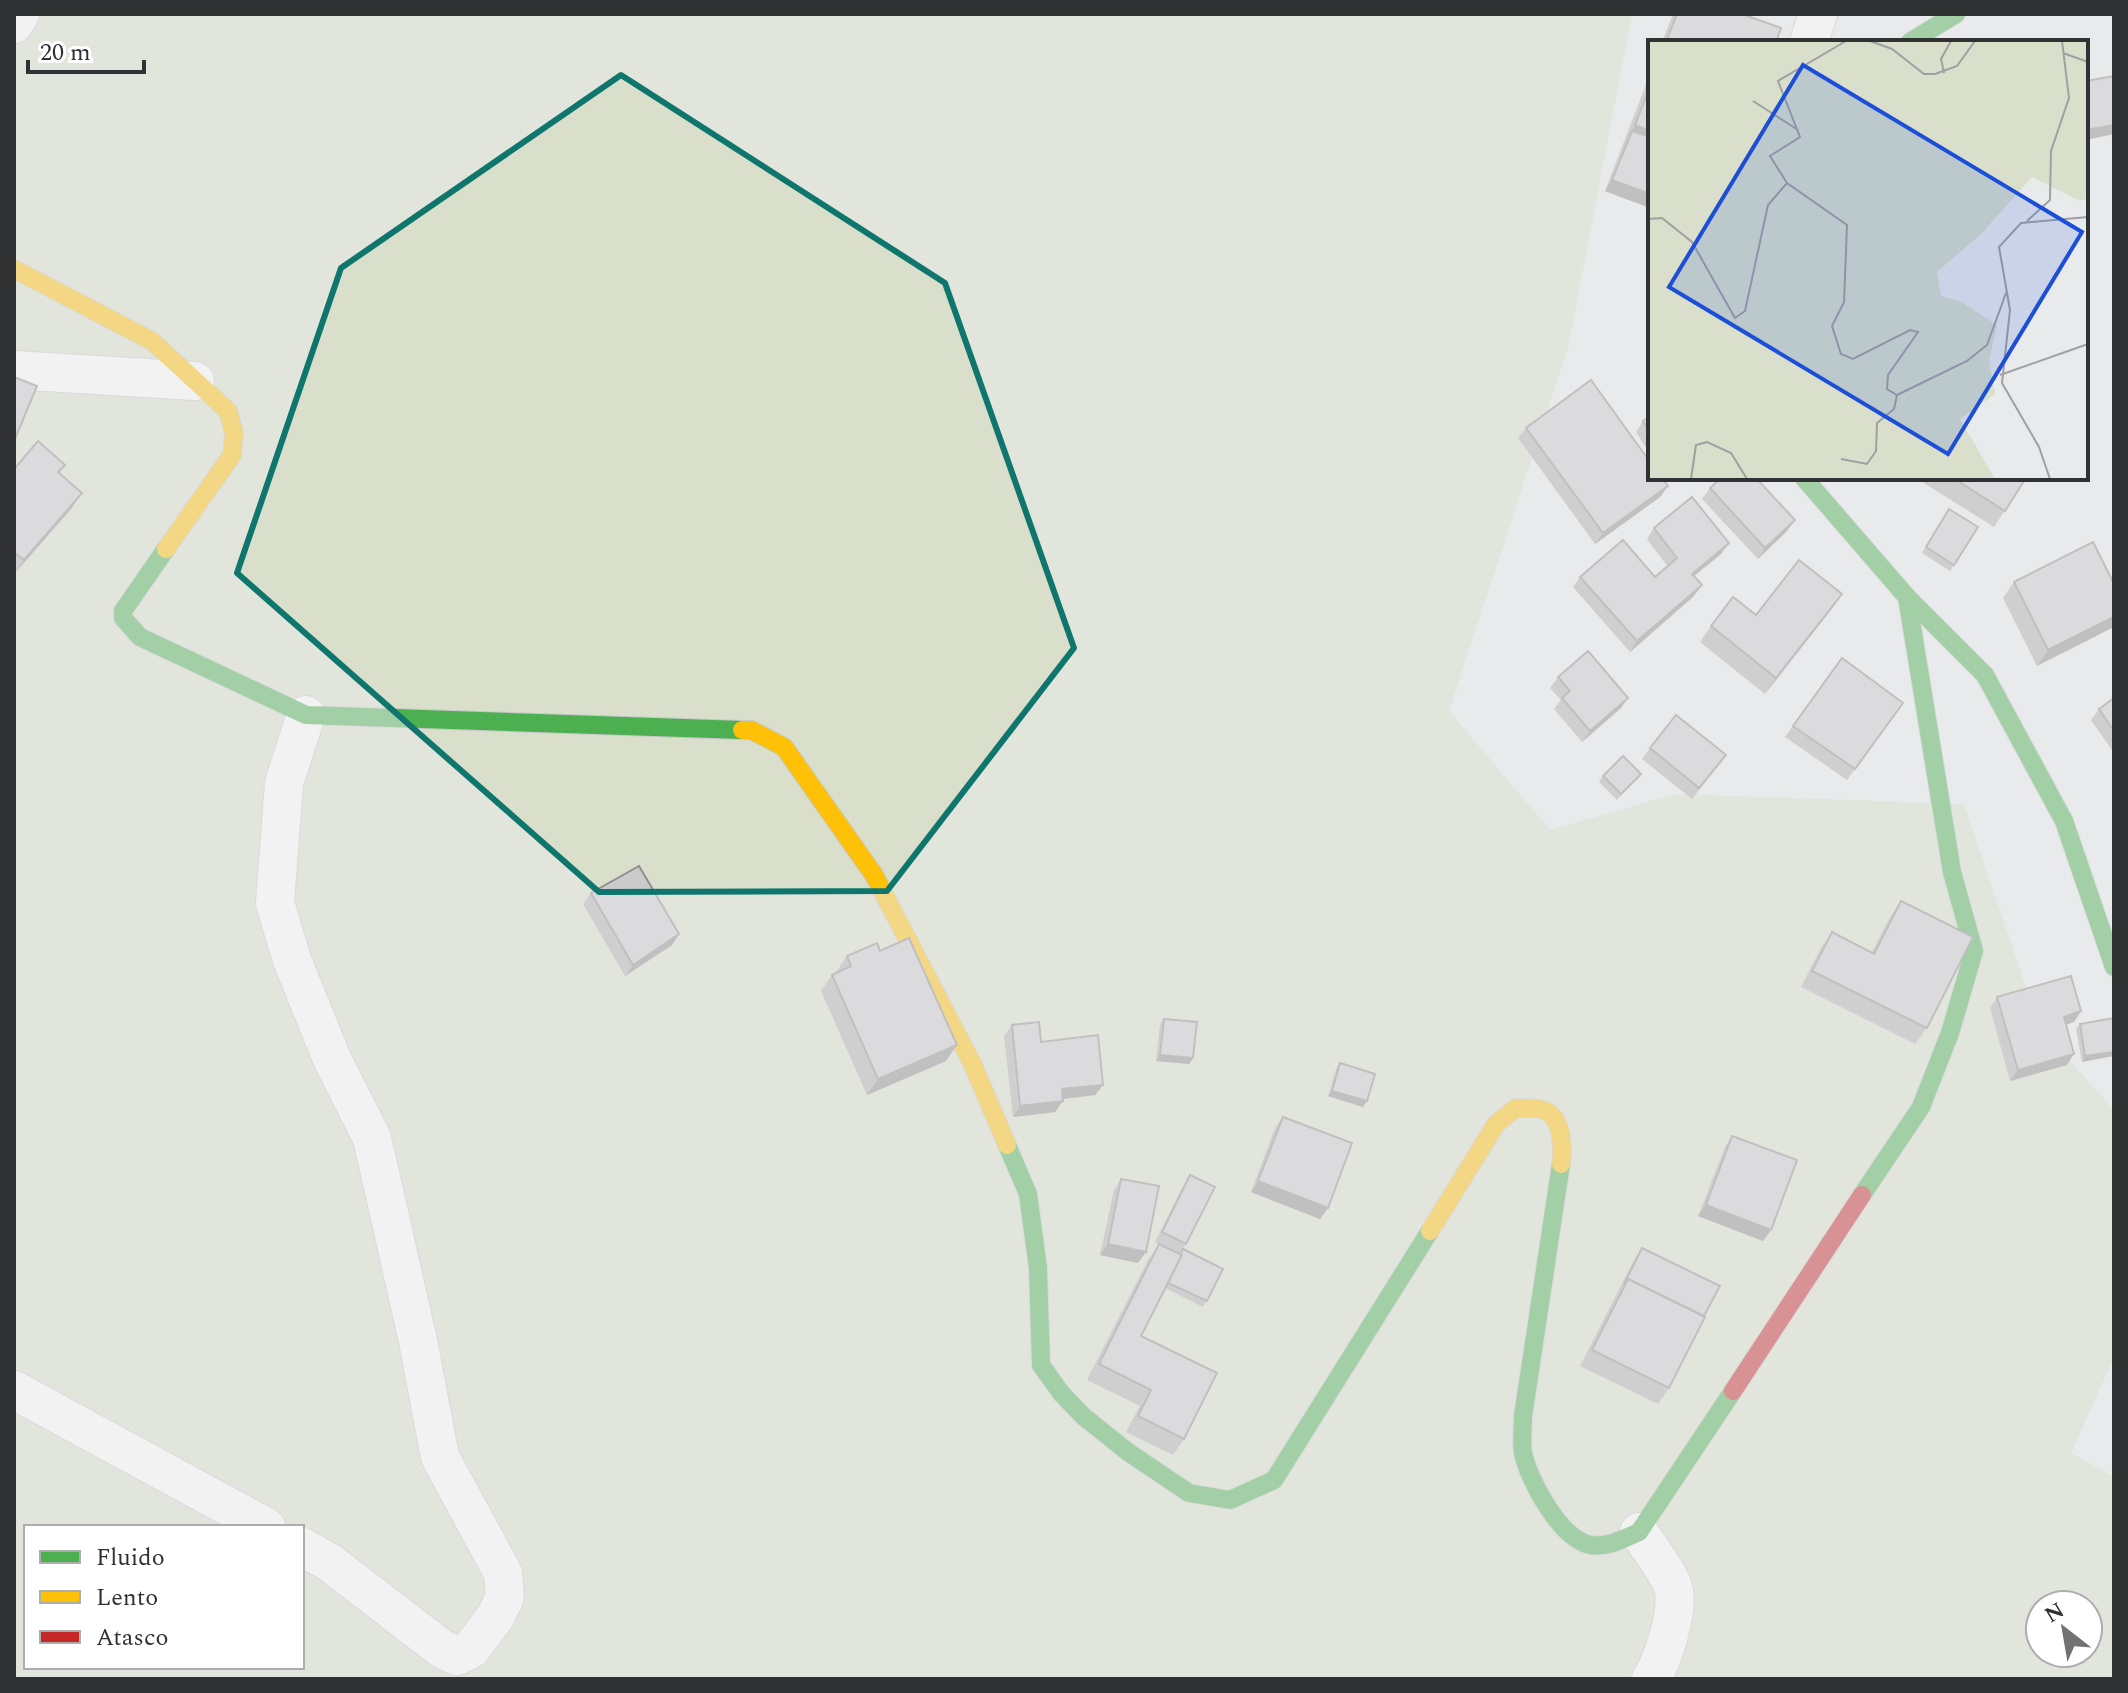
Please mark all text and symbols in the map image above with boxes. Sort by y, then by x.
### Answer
scale bar [28,24,144,74]
text: 20 m [40,35,91,71]
inset map [1648,40,2088,480]
legend [24,1525,304,1669]
text: Fluido [96,1540,165,1576]
text: Lento [96,1580,158,1616]
north arrow [2024,1589,2104,1669]
text: N [2038,1594,2071,1632]
text: Atasco [96,1620,168,1656]

